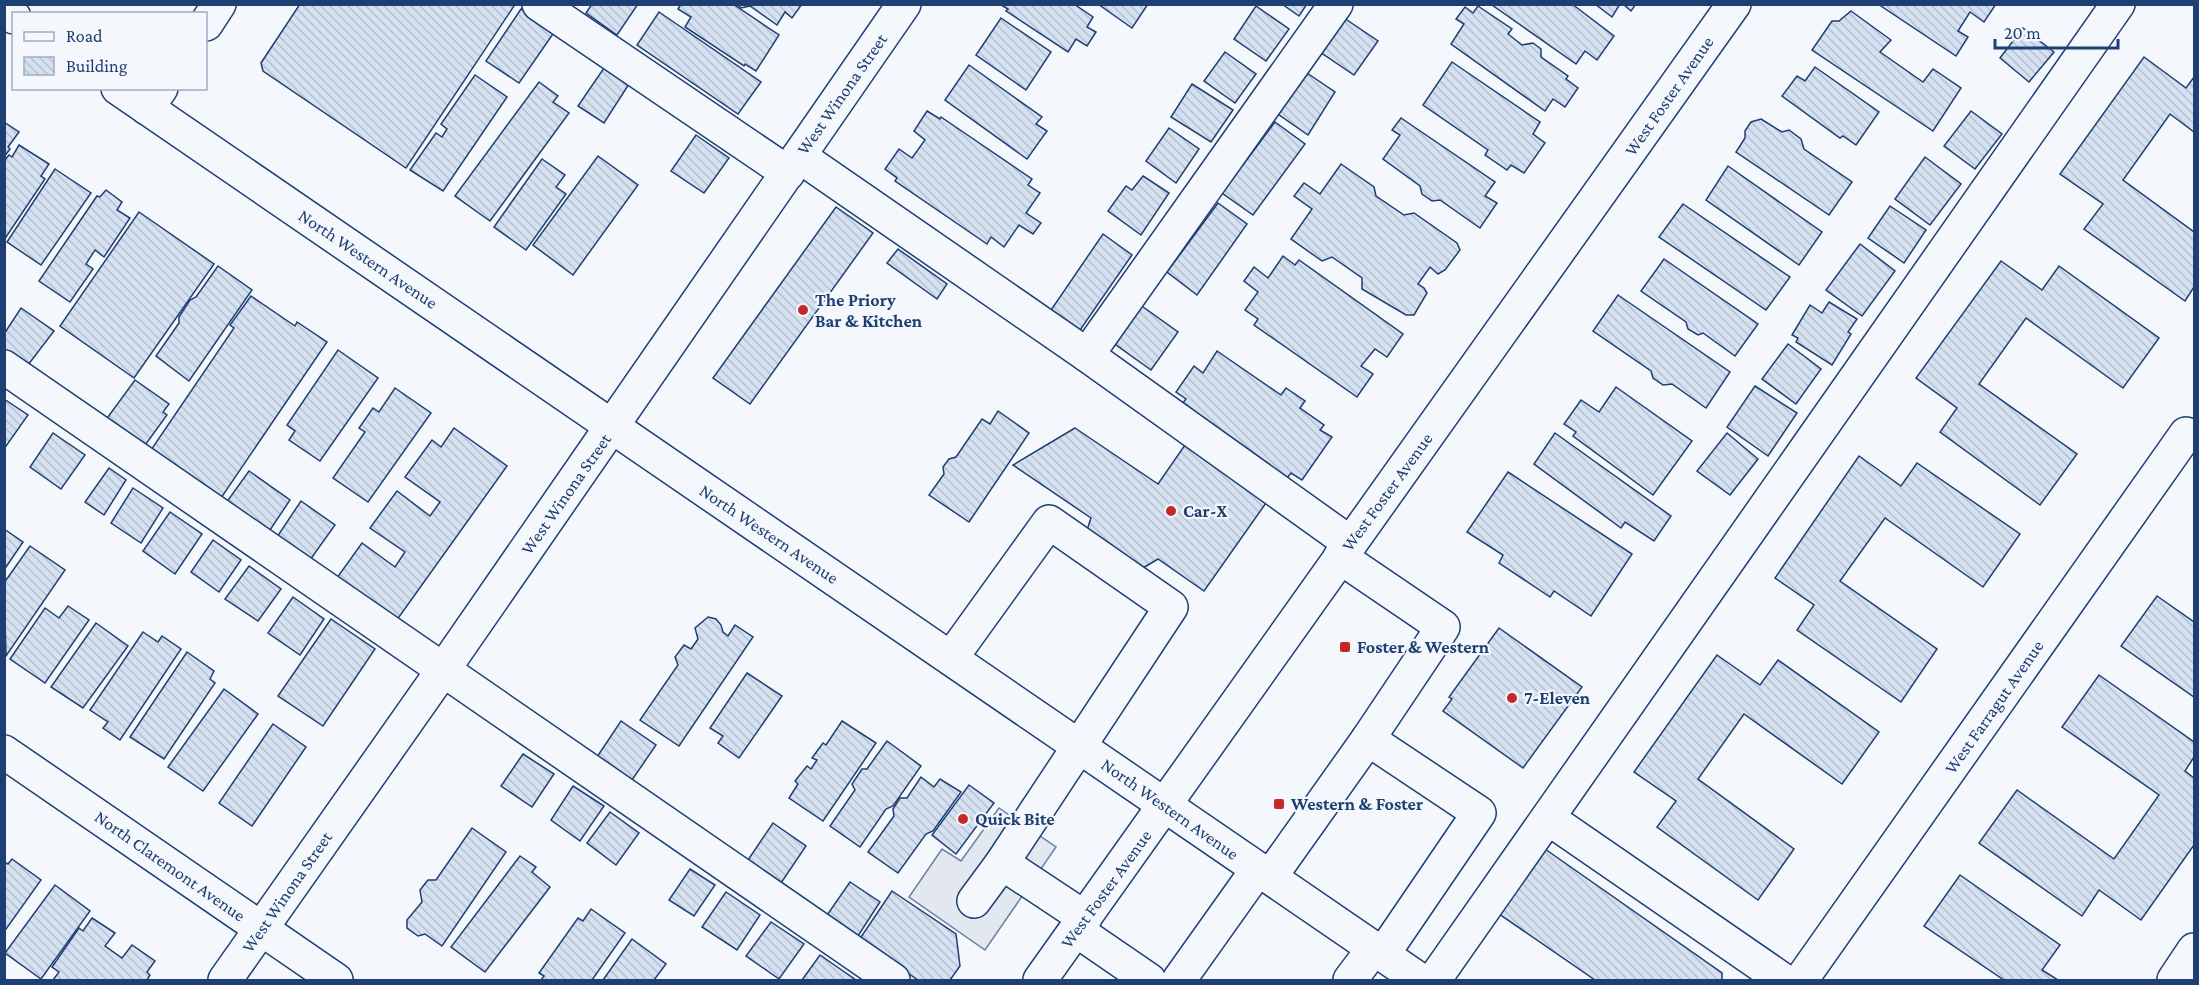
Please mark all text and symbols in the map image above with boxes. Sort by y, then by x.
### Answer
legend [12,12,207,90]
scale bar [1995,12,2118,50]
text: 20 m [2004,23,2041,43]
text: Road [66,26,103,46]
street label: West Winona Street [793,29,892,158]
street label: West Foster Avenue [1620,32,1718,160]
text: Building [66,56,128,76]
street label: North Western Avenue [295,205,441,313]
place label: The Priory Bar & Kitchen [815,290,923,331]
marker: The Priory Bar & Kitchen [796,303,810,317]
street label: West Winona Street [517,429,616,558]
street label: West Foster Avenue [1337,429,1437,555]
street label: North Western Avenue [696,480,842,588]
place label: Car-X [1183,501,1227,521]
marker: Car-X [1164,504,1178,518]
street label: West Farragut Avenue [1940,636,2048,778]
place label: Foster & Western [1357,637,1490,657]
marker: Foster & Western [1338,640,1352,654]
place label: 7-Eleven [1524,688,1591,708]
marker: 7-Eleven [1505,691,1519,705]
street label: North Western Avenue [1097,754,1243,864]
place label: Western & Foster [1290,794,1423,814]
marker: Western & Foster [1272,797,1286,811]
street label: North Claremont Avenue [91,806,249,926]
place label: Quick Bite [975,809,1055,829]
marker: Quick Bite [956,812,970,826]
street label: West Foster Avenue [1056,826,1156,952]
street label: West Winona Street [238,827,337,956]

